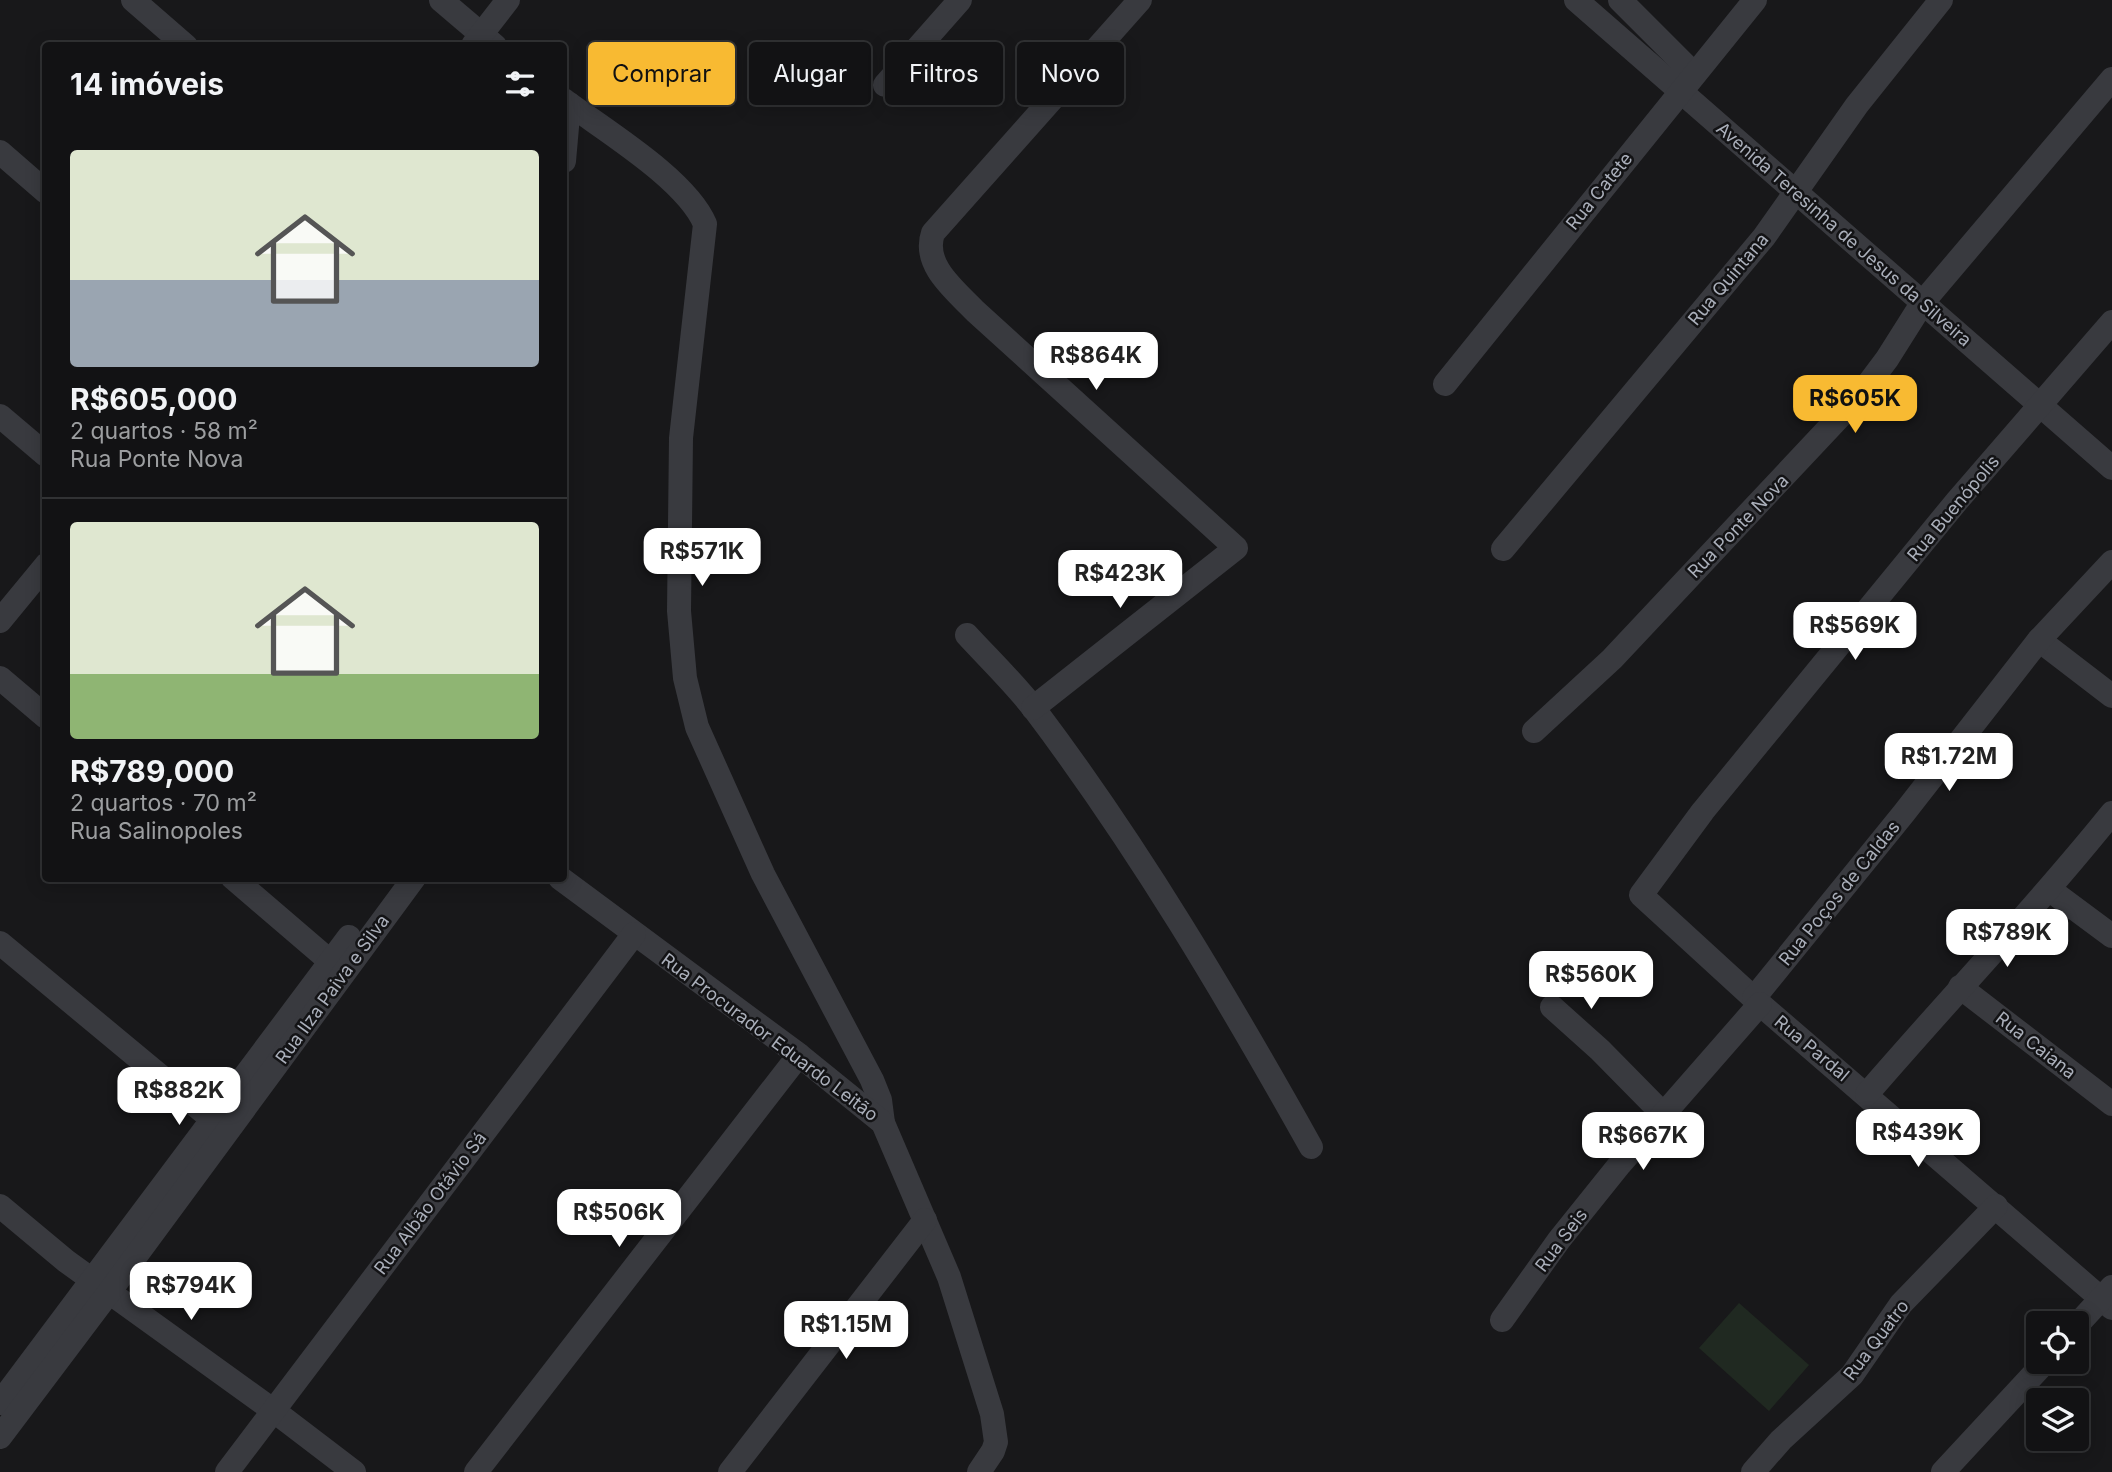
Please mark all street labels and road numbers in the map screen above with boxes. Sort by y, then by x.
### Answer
street label: Avenida Teresinha de Jesus da Silveira [1712,118,1976,350]
street label: Rua Catete [1562,148,1636,234]
street label: Rua Quintana [1683,229,1773,329]
street label: Rua Buenópolis [1903,451,2003,565]
street label: Rua Ponte Nova [1683,470,1793,582]
street label: Rua Poços de Caldas [1774,816,1904,970]
street label: Rua Ilza Paiva e Silva [271,910,393,1068]
street label: Rua Procurador Eduardo Leitão [658,949,882,1125]
street label: Rua Caiana [1992,1007,2080,1083]
street label: Rua Pardal [1770,1011,1854,1085]
street label: Rua Albão Otávio Sá [370,1128,490,1278]
street label: Rua Seis [1531,1204,1591,1276]
street label: Rua Quatro [1839,1296,1913,1384]

